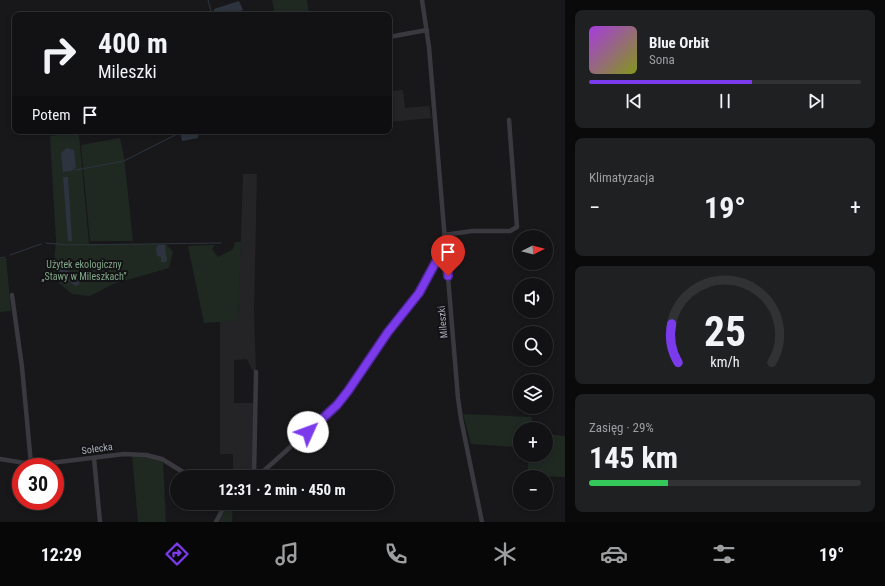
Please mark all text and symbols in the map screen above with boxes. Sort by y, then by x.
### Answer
text: 400 m [98,27,168,60]
icon: right [32,28,84,80]
text: Blue Orbit [649,34,709,52]
text: Sona [649,52,675,67]
text: Mileszki [98,61,157,82]
icon: previous [623,90,645,112]
icon: pause [714,90,736,112]
icon: next [805,90,827,112]
icon: arrive [79,104,101,126]
text: Potem [32,106,71,124]
text: Klimatyzacja [589,170,654,185]
text: 19° [704,190,746,225]
text: − [589,195,600,220]
text: + [850,195,861,220]
north arrow [513,230,553,270]
map controls [513,230,553,510]
pin [431,235,465,276]
icon: arrive [437,241,459,263]
park label: Użytek ekologiczny „Stawy w Mileszkach” [41,259,127,282]
button: sound [513,278,553,318]
street label: Mileszki [436,305,449,339]
text: 25 [704,307,746,356]
button: search [513,326,553,366]
text: km/h [710,354,740,370]
button: layers [513,374,553,414]
position arrow [287,411,329,453]
text: Zasięg · 29% [589,420,654,435]
button: + [513,422,553,462]
text: 145 km [589,440,678,475]
street label: Sołecka [81,441,114,456]
speed limit sign: 30 [12,458,64,510]
button: − [513,470,553,510]
text: 12:31 · 2 min · 450 m [218,481,346,499]
icon: directions [163,540,191,568]
icon: music [273,540,301,568]
icon: phone [382,540,410,568]
icon: climate [491,540,519,568]
icon: car [600,540,628,568]
icon: filters [710,540,738,568]
text: 12:29 [41,544,82,565]
text: 19° [819,544,844,565]

